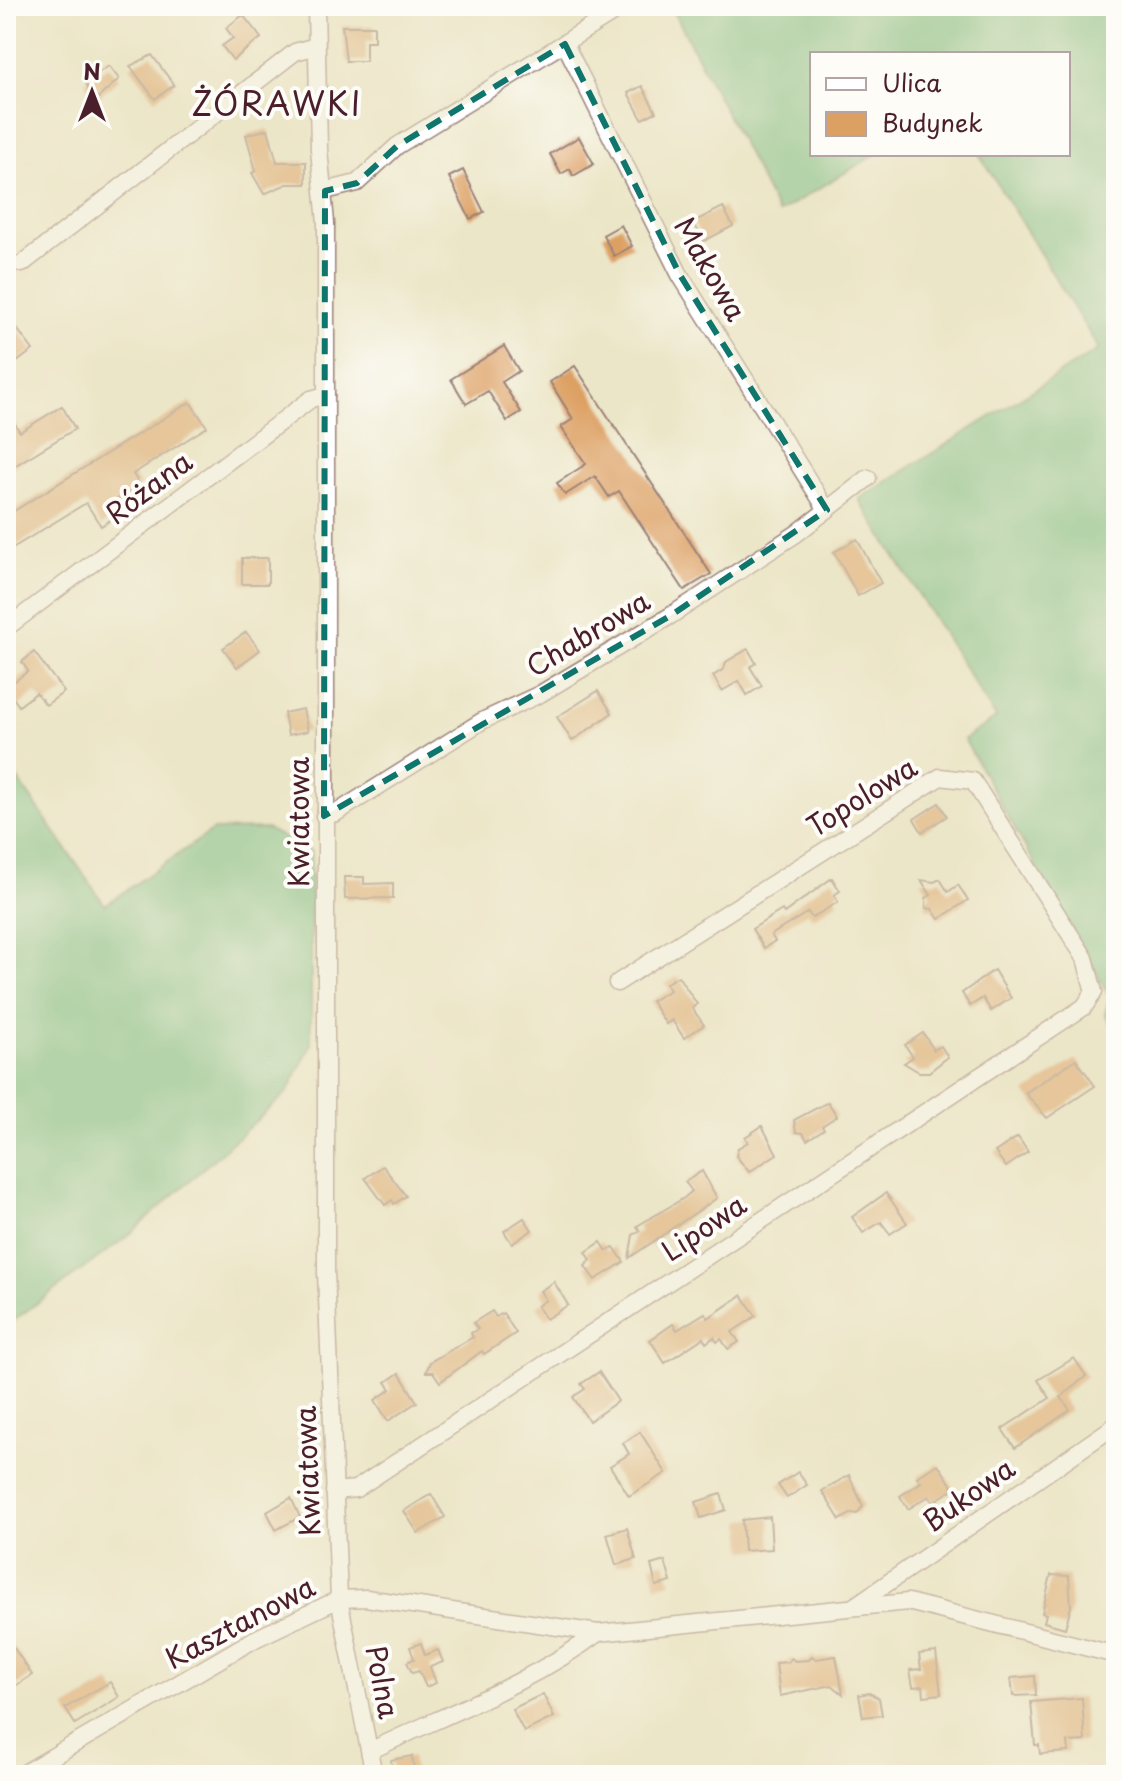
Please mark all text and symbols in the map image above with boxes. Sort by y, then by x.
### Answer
north arrow [52,52,132,132]
legend [810,52,1070,156]
text: N [83,54,101,87]
text: Ulica [882,64,941,100]
district label: ŻÓRAWKI [191,79,363,127]
text: Budynek [882,104,983,140]
street label: Makowa [664,208,759,329]
street label: Różana [96,440,201,534]
street label: Chabrowa [517,579,658,687]
street label: Topolowa [798,745,925,847]
street label: Kwiatowa [276,756,319,887]
street label: Lipowa [652,1182,755,1271]
street label: Kwiatowa [283,1405,330,1537]
street label: Bukowa [913,1446,1024,1541]
street label: Kasztanowa [157,1564,322,1679]
street label: Polna [355,1641,412,1723]

